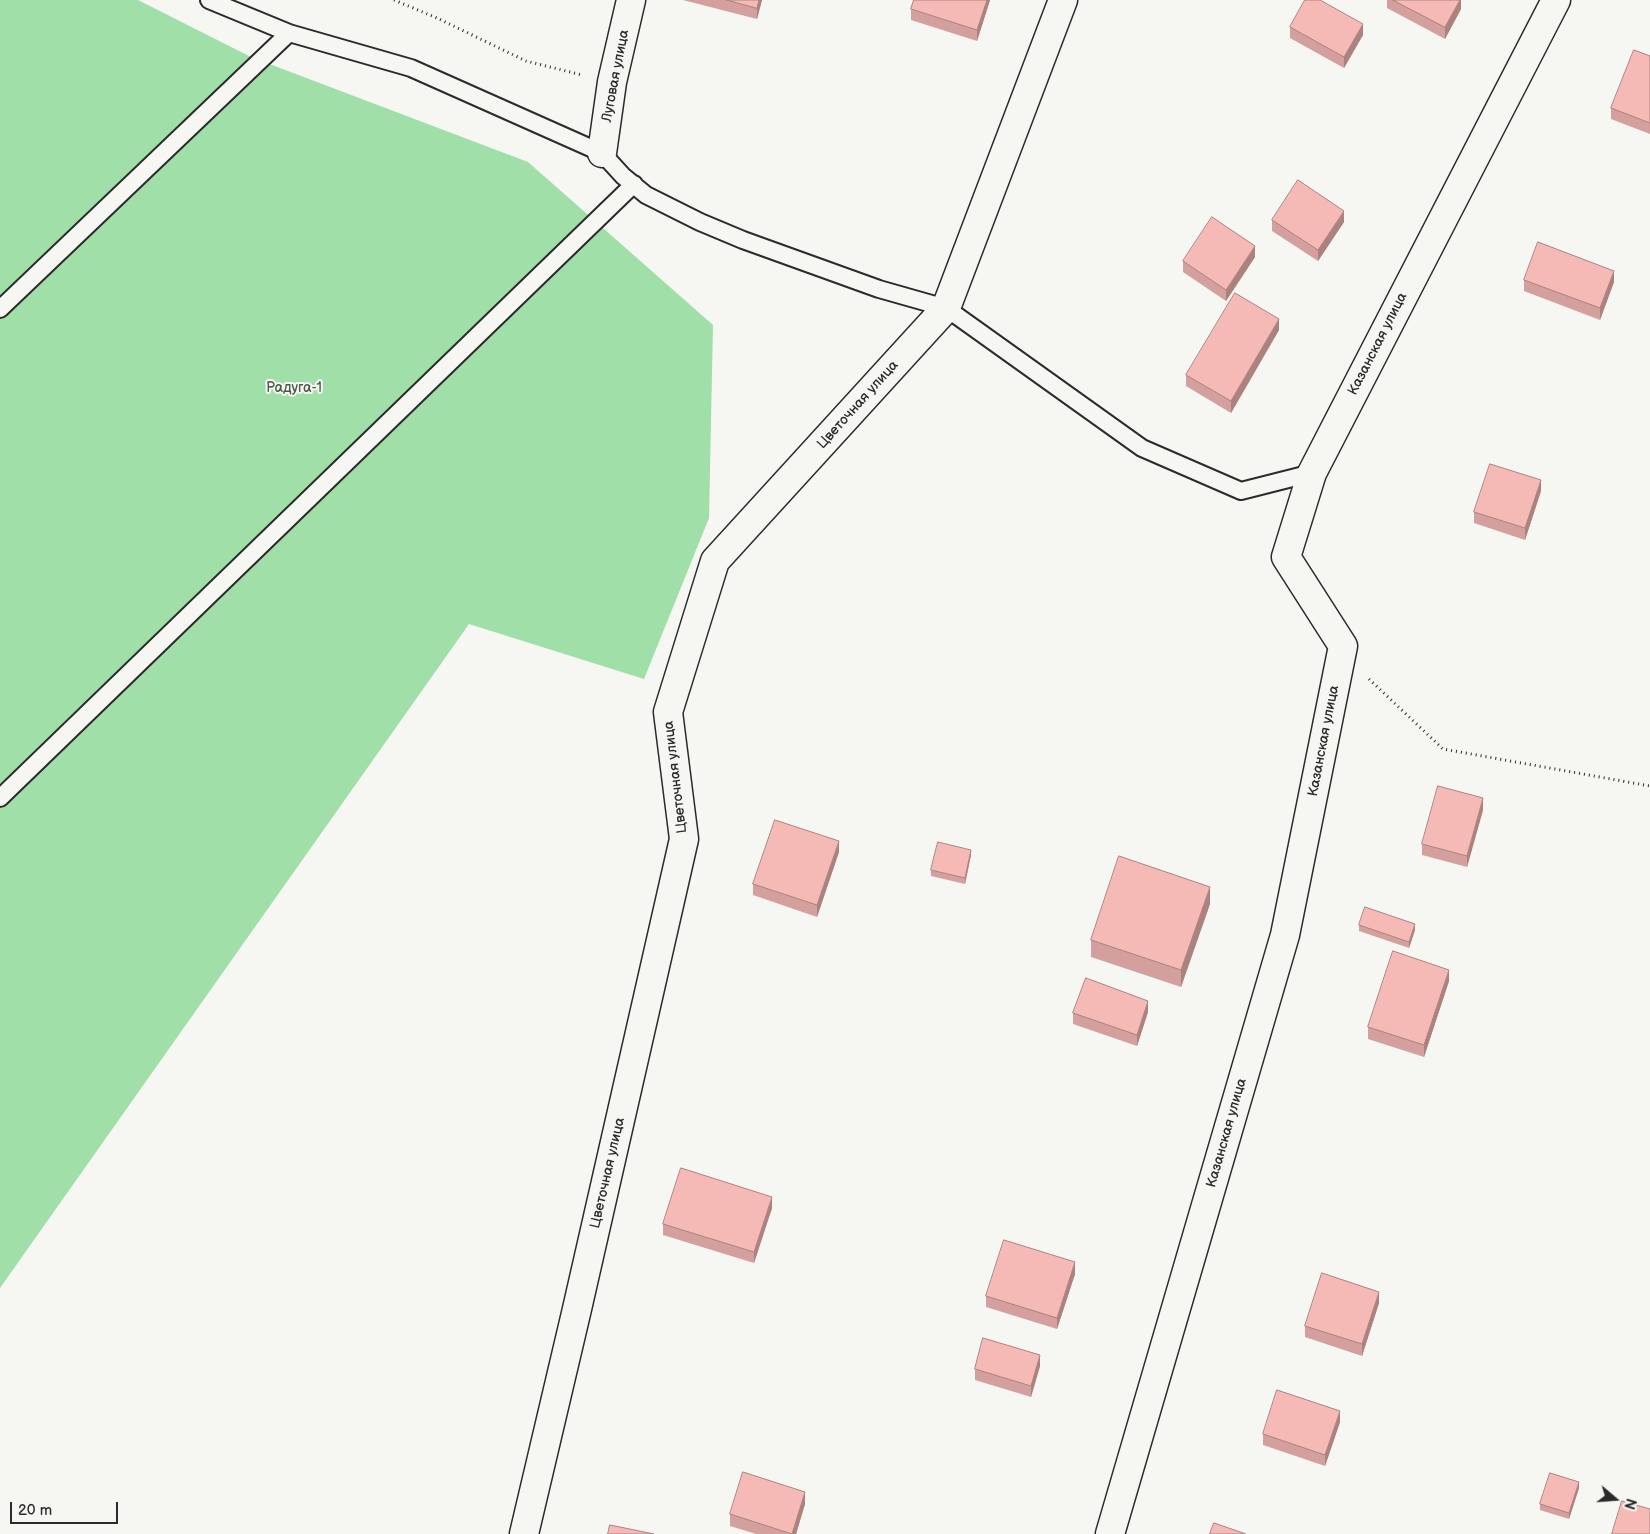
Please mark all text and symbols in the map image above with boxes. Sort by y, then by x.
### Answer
street label: Луговая улица [599,28,633,124]
street label: Казанская улица [1345,290,1411,398]
street label: Цветочная улица [814,357,902,453]
park label: Радуга-1 [266,380,322,396]
street label: Казанская улица [1305,684,1343,798]
street label: Цветочная улица [661,720,691,834]
street label: Казанская улица [1203,1076,1251,1190]
street label: Цветочная улица [587,1116,629,1230]
north arrow [1590,1474,1640,1524]
scale bar [12,1492,120,1524]
text: N [1620,1496,1639,1511]
text: 20 m [18,1501,52,1520]

